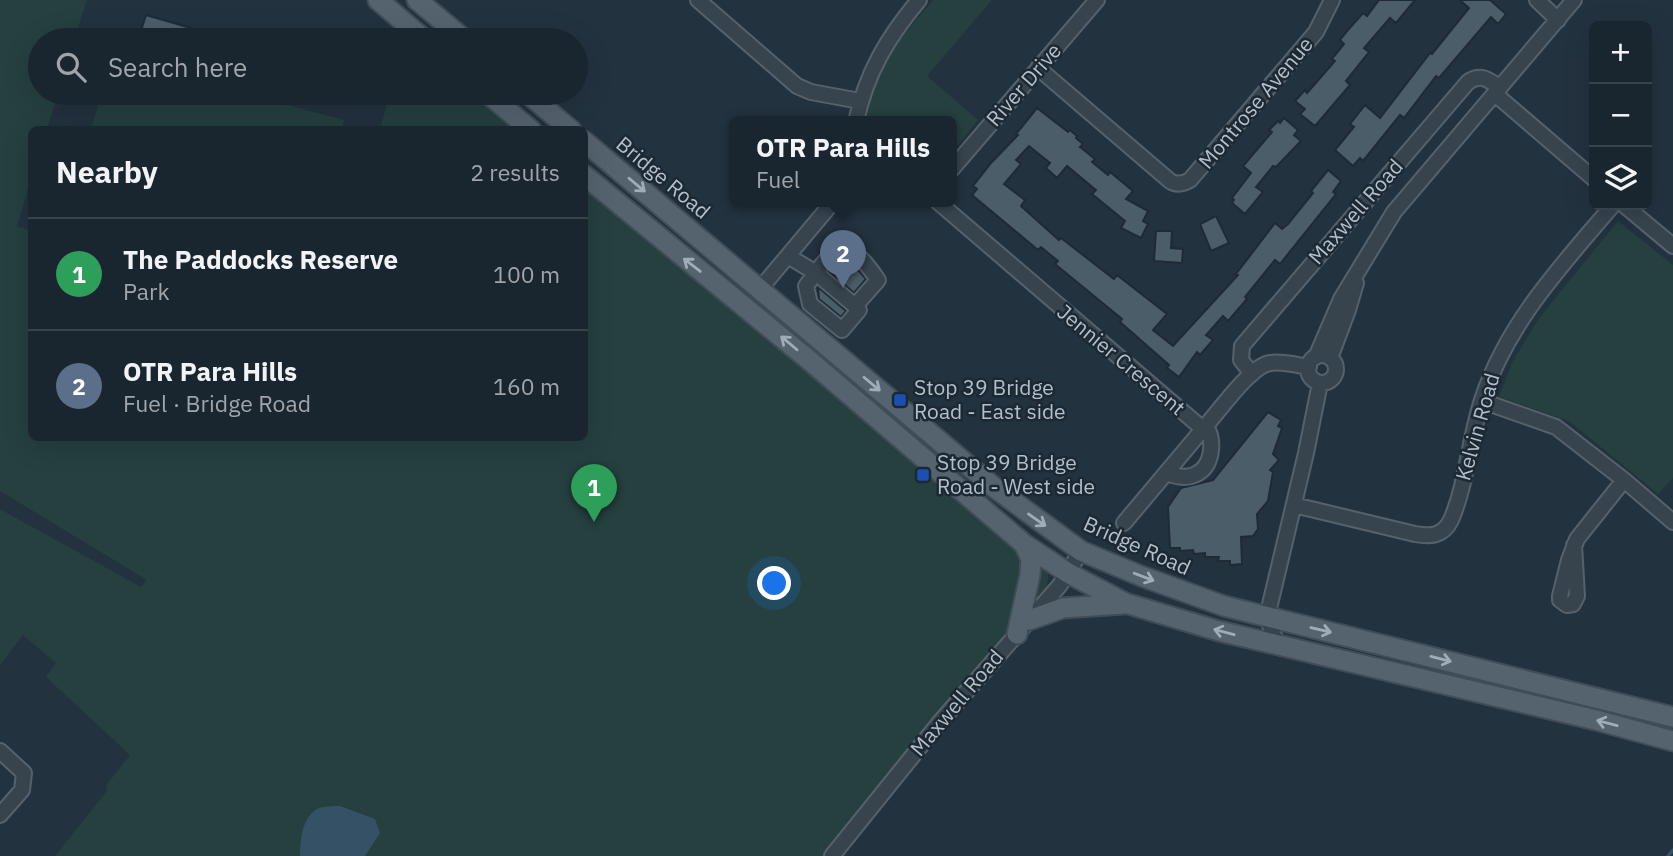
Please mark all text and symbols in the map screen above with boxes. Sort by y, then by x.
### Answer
map controls [1589,21,1652,210]
button: + [1589,21,1652,84]
search box [28,28,588,105]
street label: Montrose Avenue [1192,30,1319,174]
street label: River Drive [979,37,1067,132]
icon: search [52,48,90,86]
text: Search here [108,50,247,84]
button: − [1589,84,1652,147]
popup [729,116,957,207]
street label: Bridge Road [611,130,717,225]
text: OTR Para Hills [756,130,930,164]
button: layers [1589,147,1652,210]
text: Nearby [56,152,158,191]
street label: Maxwell Road [1302,153,1409,270]
text: 2 results [470,157,560,187]
text: Fuel [756,164,800,194]
one-way arrow [627,177,645,193]
pin: 2 [820,230,866,288]
text: The Paddocks Reserve [123,242,398,276]
one-way arrow [684,258,702,273]
text: 1 [72,259,86,289]
text: 100 m [493,259,560,289]
text: Park [123,276,170,306]
street label: Jennier Crescent [1052,297,1192,421]
one-way arrow [780,335,798,351]
text: OTR Para Hills [123,354,297,388]
street label: Kelvin Road [1448,370,1506,484]
text: 2 [72,371,86,401]
text: 160 m [493,371,560,401]
place label: Stop 39 Bridge Road - East side [914,373,1066,425]
one-way arrow [862,377,880,392]
text: Fuel · Bridge Road [123,388,311,418]
marker: Stop 39 Bridge Road - East side [892,392,908,408]
place label: Stop 39 Bridge Road - West side [937,448,1095,500]
pin: 1 [571,464,617,522]
marker: Stop 39 Bridge Road - West side [915,467,931,483]
street label: Bridge Road [1079,509,1195,581]
one-way arrow [1027,513,1046,527]
your location [757,566,791,600]
one-way arrow [1133,572,1155,585]
one-way arrow [1309,624,1332,637]
one-way arrow [1213,625,1236,638]
street label: Maxwell Road [903,643,1009,762]
one-way arrow [1429,653,1452,666]
one-way arrow [1596,716,1618,729]

